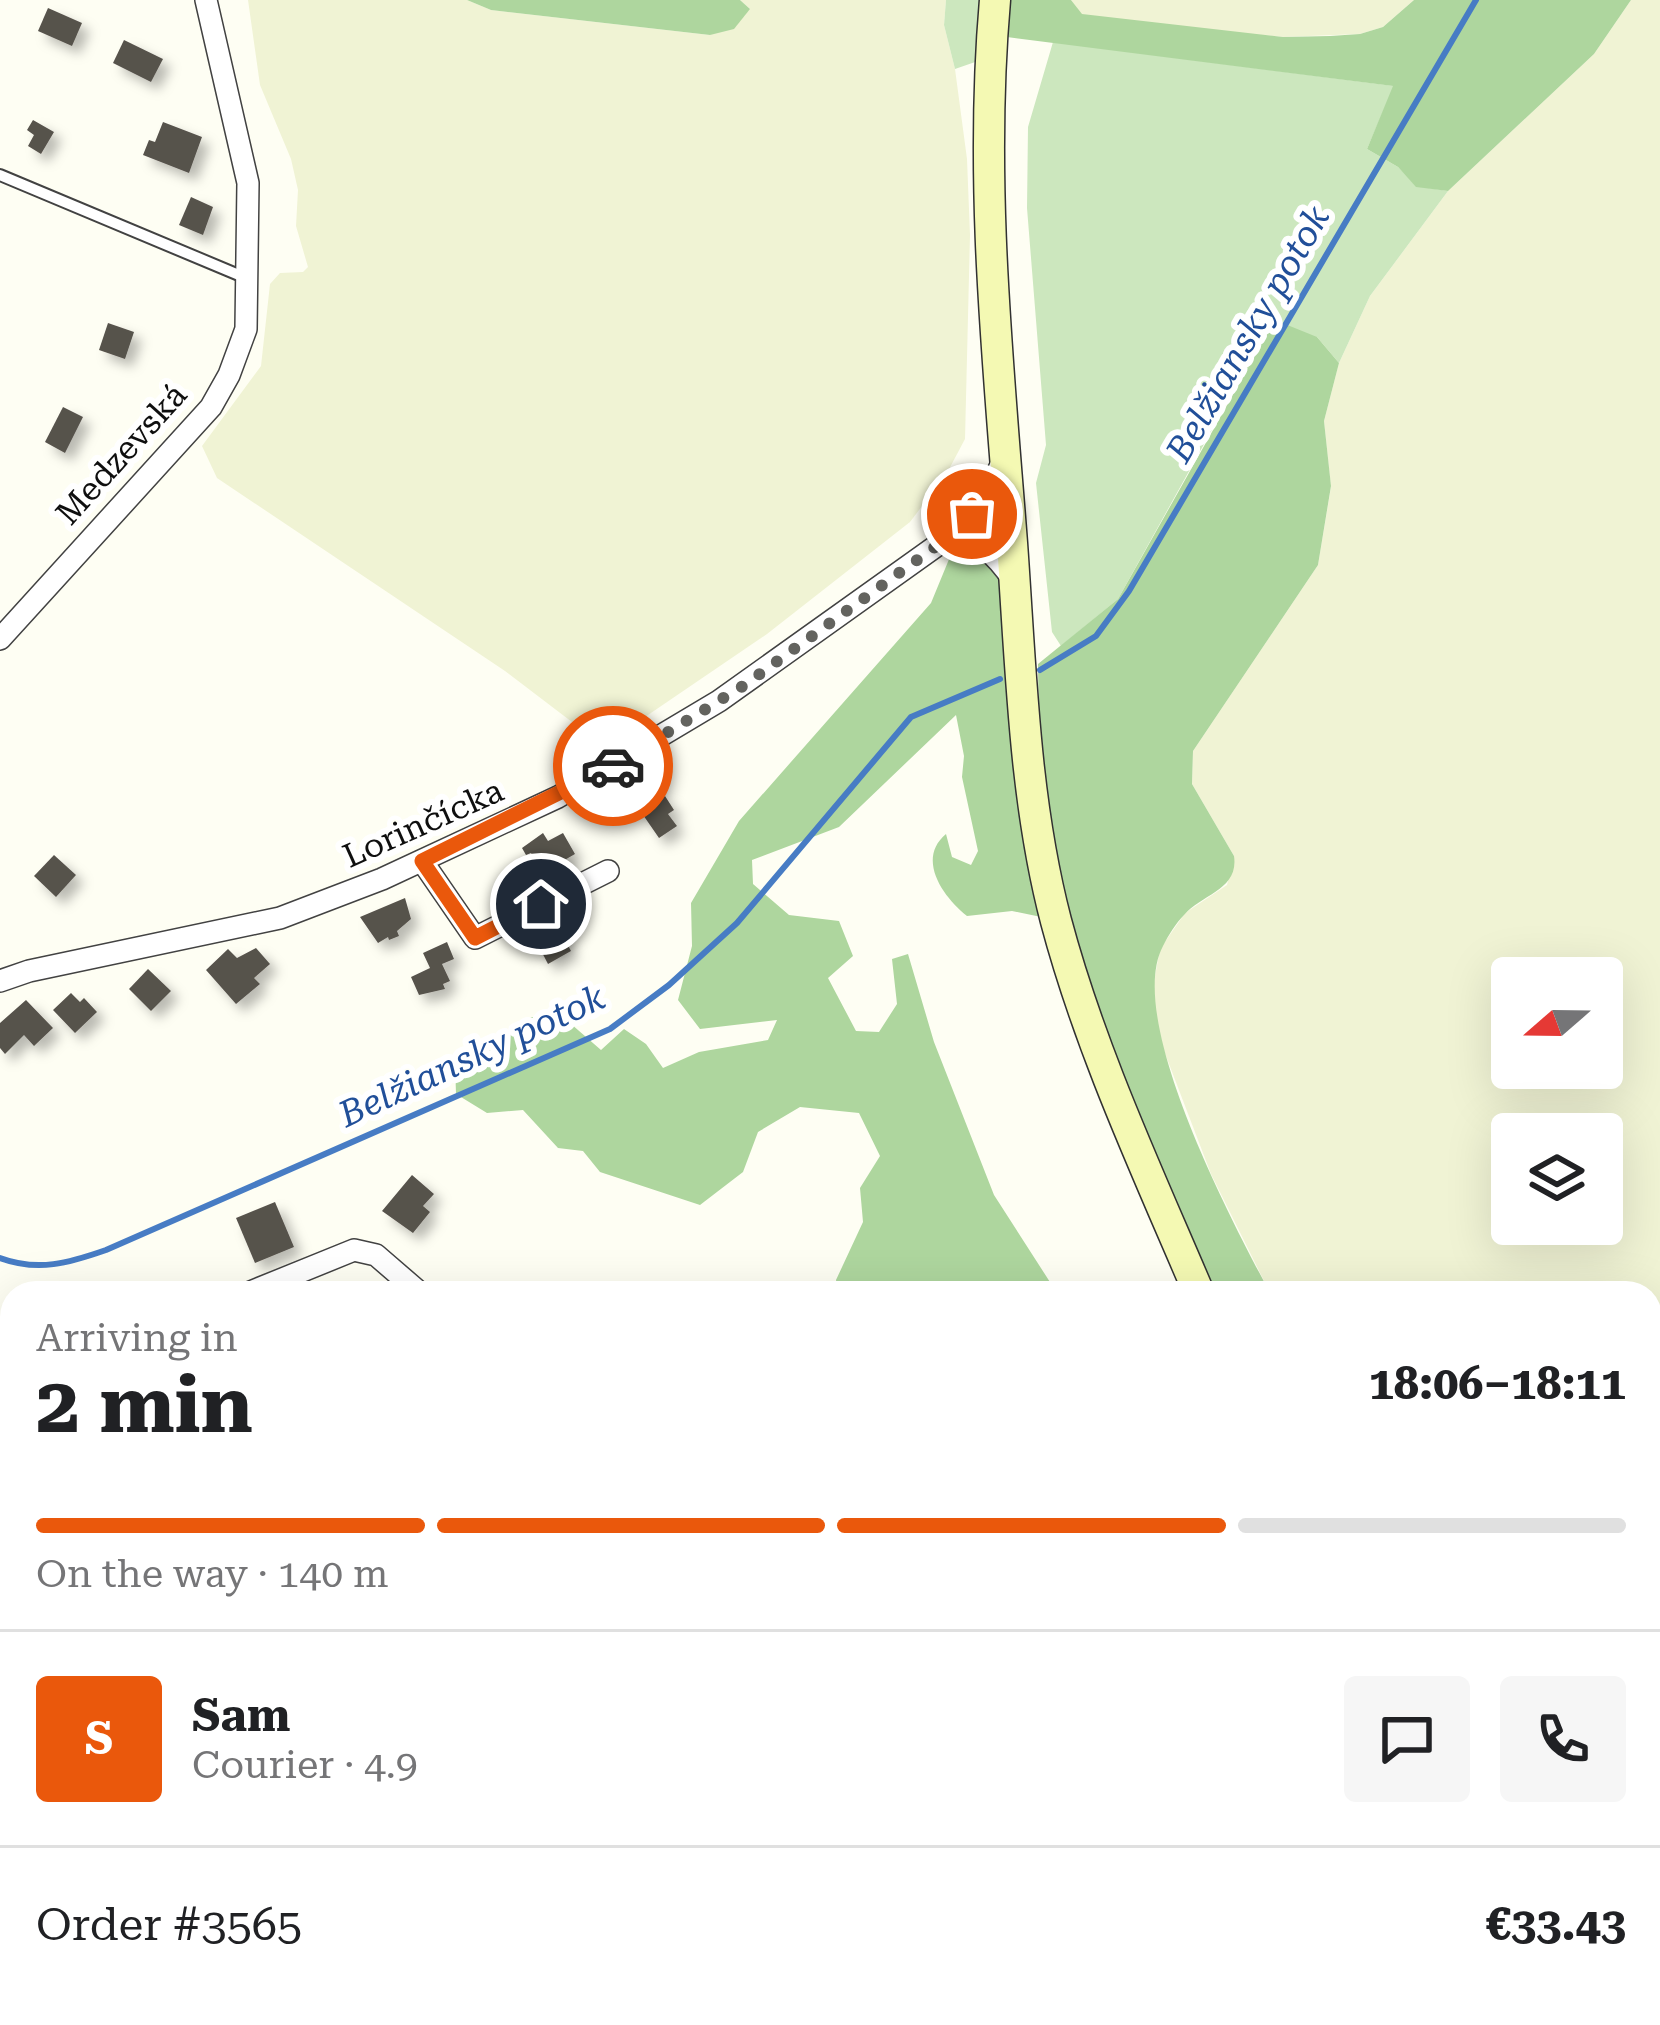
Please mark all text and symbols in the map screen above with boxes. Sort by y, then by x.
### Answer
water label: Belžiansky potok [1157,198,1339,470]
street label: Medzevská [48,375,194,532]
pin [921,463,1023,565]
icon: bag [939,481,1005,547]
courier [553,706,673,826]
icon: car [580,733,646,799]
street label: Lorinčícka [337,770,509,876]
pin [490,853,592,955]
icon: home [508,871,574,937]
north arrow [1491,957,1623,1089]
map controls [1491,957,1623,1245]
water label: Belžiansky potok [332,976,612,1136]
button: layers [1491,1113,1623,1245]
text: Arriving in [36,1315,238,1361]
text: 18:06–18:11 [1369,1357,1626,1410]
text: 2 min [36,1360,253,1451]
text: On the way · 140 m [36,1551,388,1597]
button: chat [1344,1676,1470,1802]
button: phone [1500,1676,1626,1802]
text: Sam [192,1689,290,1742]
text: S [85,1712,113,1765]
text: Courier · 4.9 [192,1742,418,1788]
text: Order #3565 [36,1898,302,1951]
text: €33.43 [1486,1898,1626,1951]

